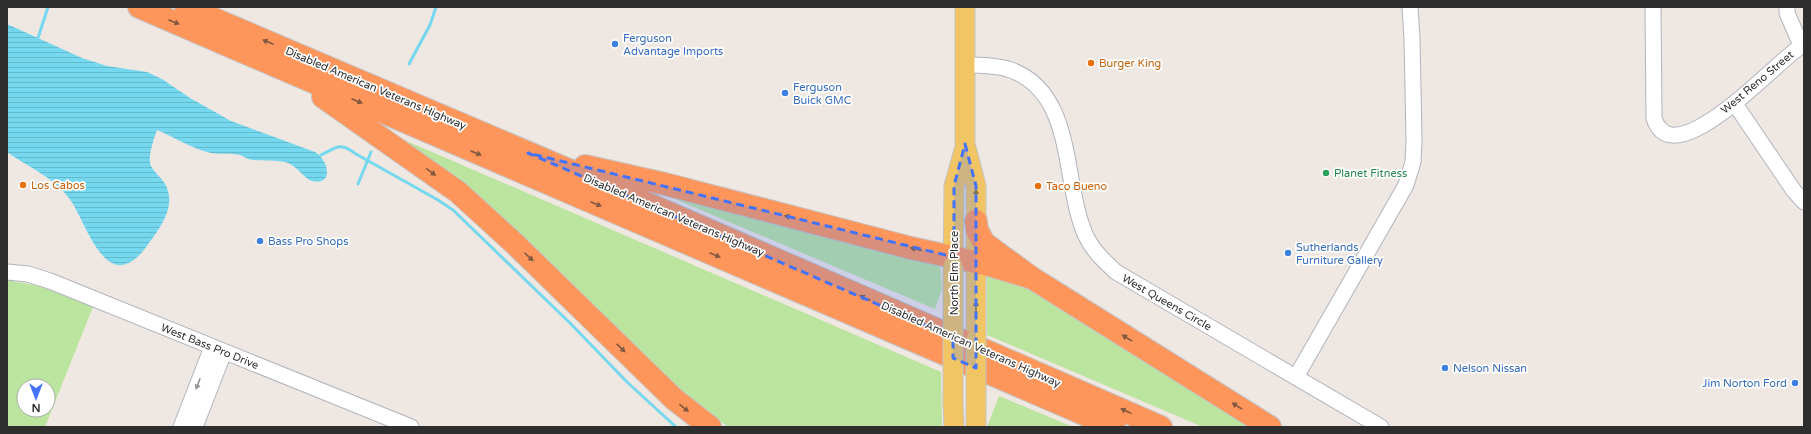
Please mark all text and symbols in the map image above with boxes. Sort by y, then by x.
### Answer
one-way arrow [169,20,181,26]
place label: Ferguson Advantage Imports [623,32,723,58]
one-way arrow [262,39,274,45]
marker: Ferguson Advantage Imports [610,39,620,49]
street label: Disabled American Veterans Highway [284,44,468,133]
street label: West Reno Street [1718,48,1796,117]
place label: Burger King [1099,57,1161,70]
marker: Burger King [1086,58,1096,68]
place label: Ferguson Buick GMC [793,81,852,107]
marker: Ferguson Buick GMC [780,88,790,98]
one-way arrow [351,98,362,104]
one-way arrow [471,150,483,156]
place label: Planet Fitness [1334,167,1407,180]
one-way arrow [425,168,436,176]
marker: Planet Fitness [1321,168,1331,178]
street label: Disabled American Veterans Highway [582,171,766,260]
place label: Los Cabos [31,179,85,192]
marker: Los Cabos [18,180,28,190]
place label: Taco Bueno [1046,180,1108,193]
marker: Taco Bueno [1033,181,1043,191]
one-way arrow [973,188,979,201]
one-way arrow [590,201,601,207]
one-way arrow [784,213,796,219]
street label: North Elm Place [948,231,961,315]
place label: Bass Pro Shops [268,235,348,248]
marker: Bass Pro Shops [255,236,265,246]
place label: Sutherlands Furniture Gallery [1296,241,1383,267]
one-way arrow [910,245,922,251]
marker: Sutherlands Furniture Gallery [1283,248,1293,258]
one-way arrow [524,252,534,262]
one-way arrow [710,252,721,258]
street label: West Queens Circle [1120,271,1214,333]
one-way arrow [860,295,871,301]
street label: Disabled American Veterans Highway [879,299,1063,390]
one-way arrow [973,300,979,313]
street label: West Bass Pro Drive [159,321,261,372]
one-way arrow [1121,334,1133,341]
one-way arrow [616,343,626,353]
place label: Nelson Nissan [1453,362,1527,375]
marker: Nelson Nissan [1440,363,1450,373]
place label: Jim Norton Ford [1702,377,1787,390]
north arrow [16,378,56,418]
one-way arrow [194,378,200,390]
marker: Jim Norton Ford [1790,378,1800,388]
text: N [32,401,40,414]
one-way arrow [679,403,690,412]
one-way arrow [1231,403,1243,410]
one-way arrow [1119,408,1131,414]

